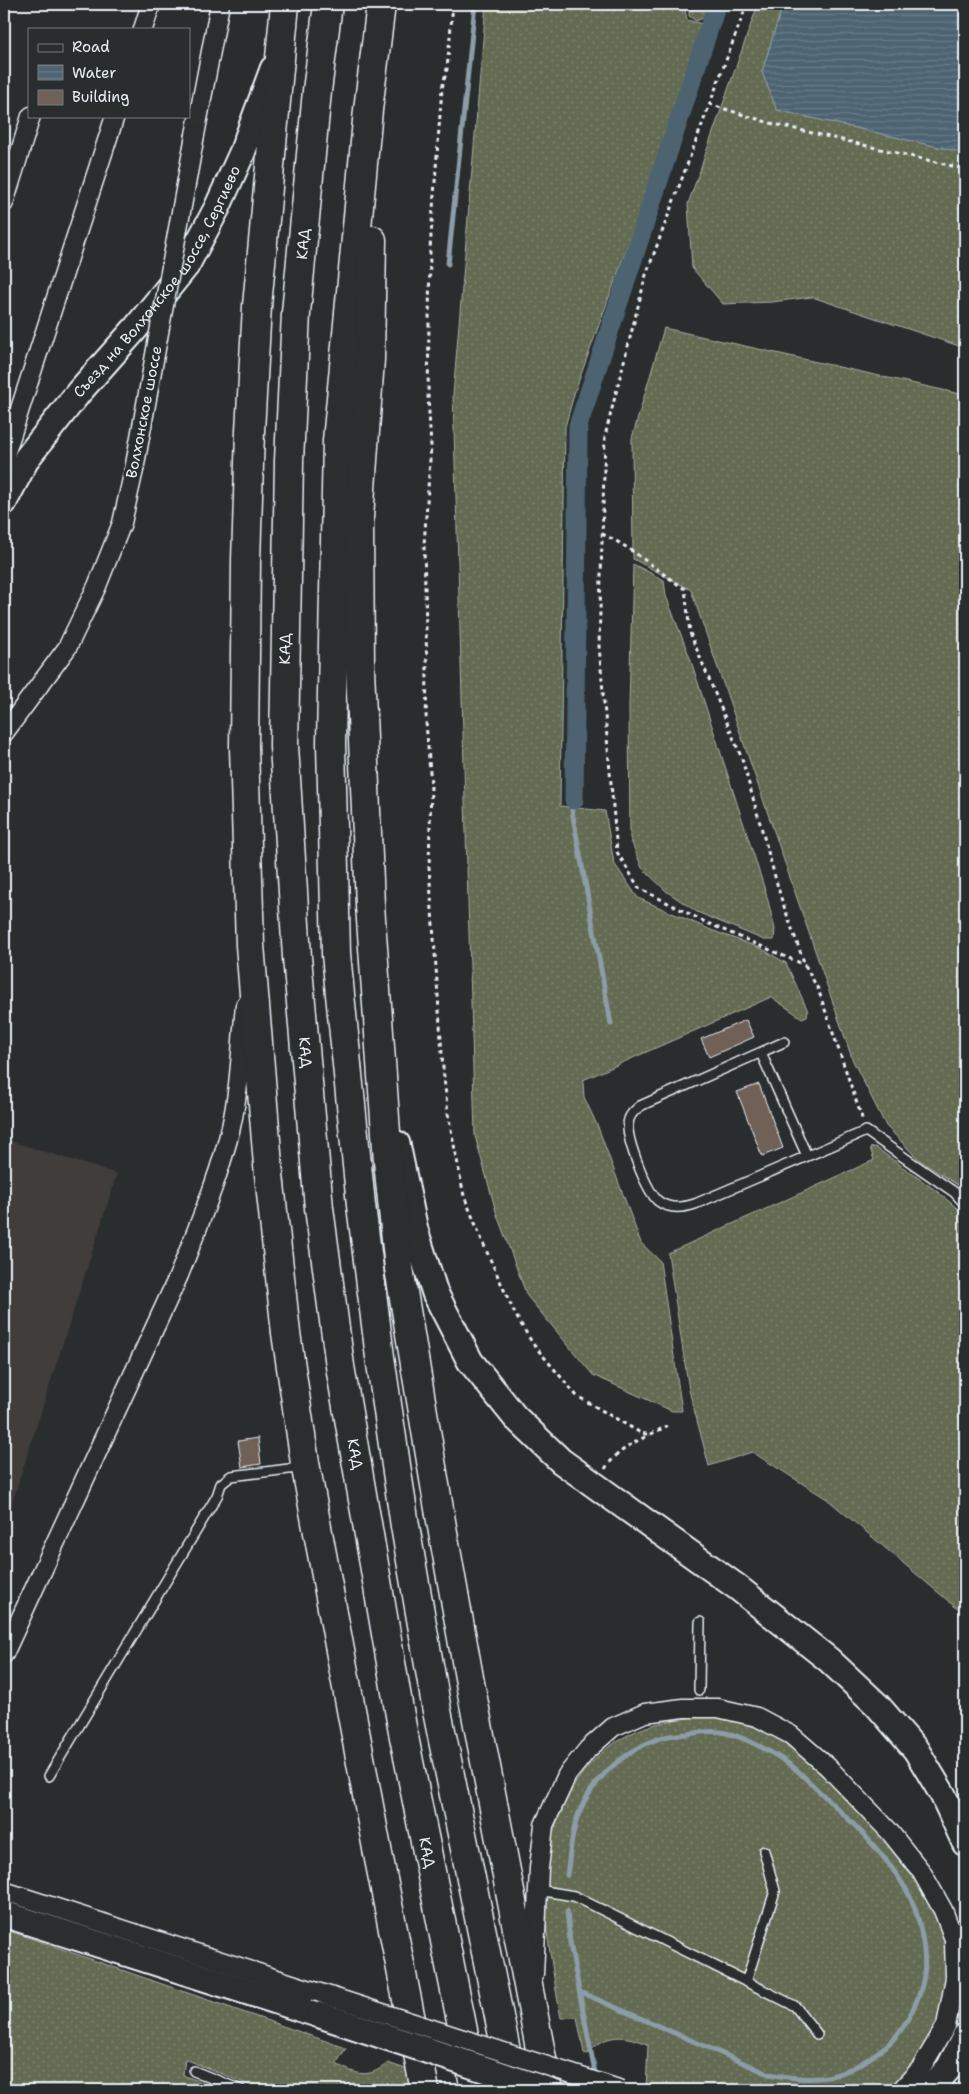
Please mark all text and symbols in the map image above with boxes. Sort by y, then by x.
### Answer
legend [28,28,190,118]
text: Road [72,37,110,57]
text: Water [72,63,116,83]
text: Building [72,87,129,107]
street label: Съезд на Волхонское шоссе, Сергиево [69,162,245,402]
street label: КАД [292,227,314,260]
street label: Волхонское шоссе [121,344,167,480]
street label: КАД [275,633,295,665]
street label: КАД [294,1036,317,1069]
street label: КАД [343,1437,368,1472]
street label: КАД [414,1835,440,1870]

